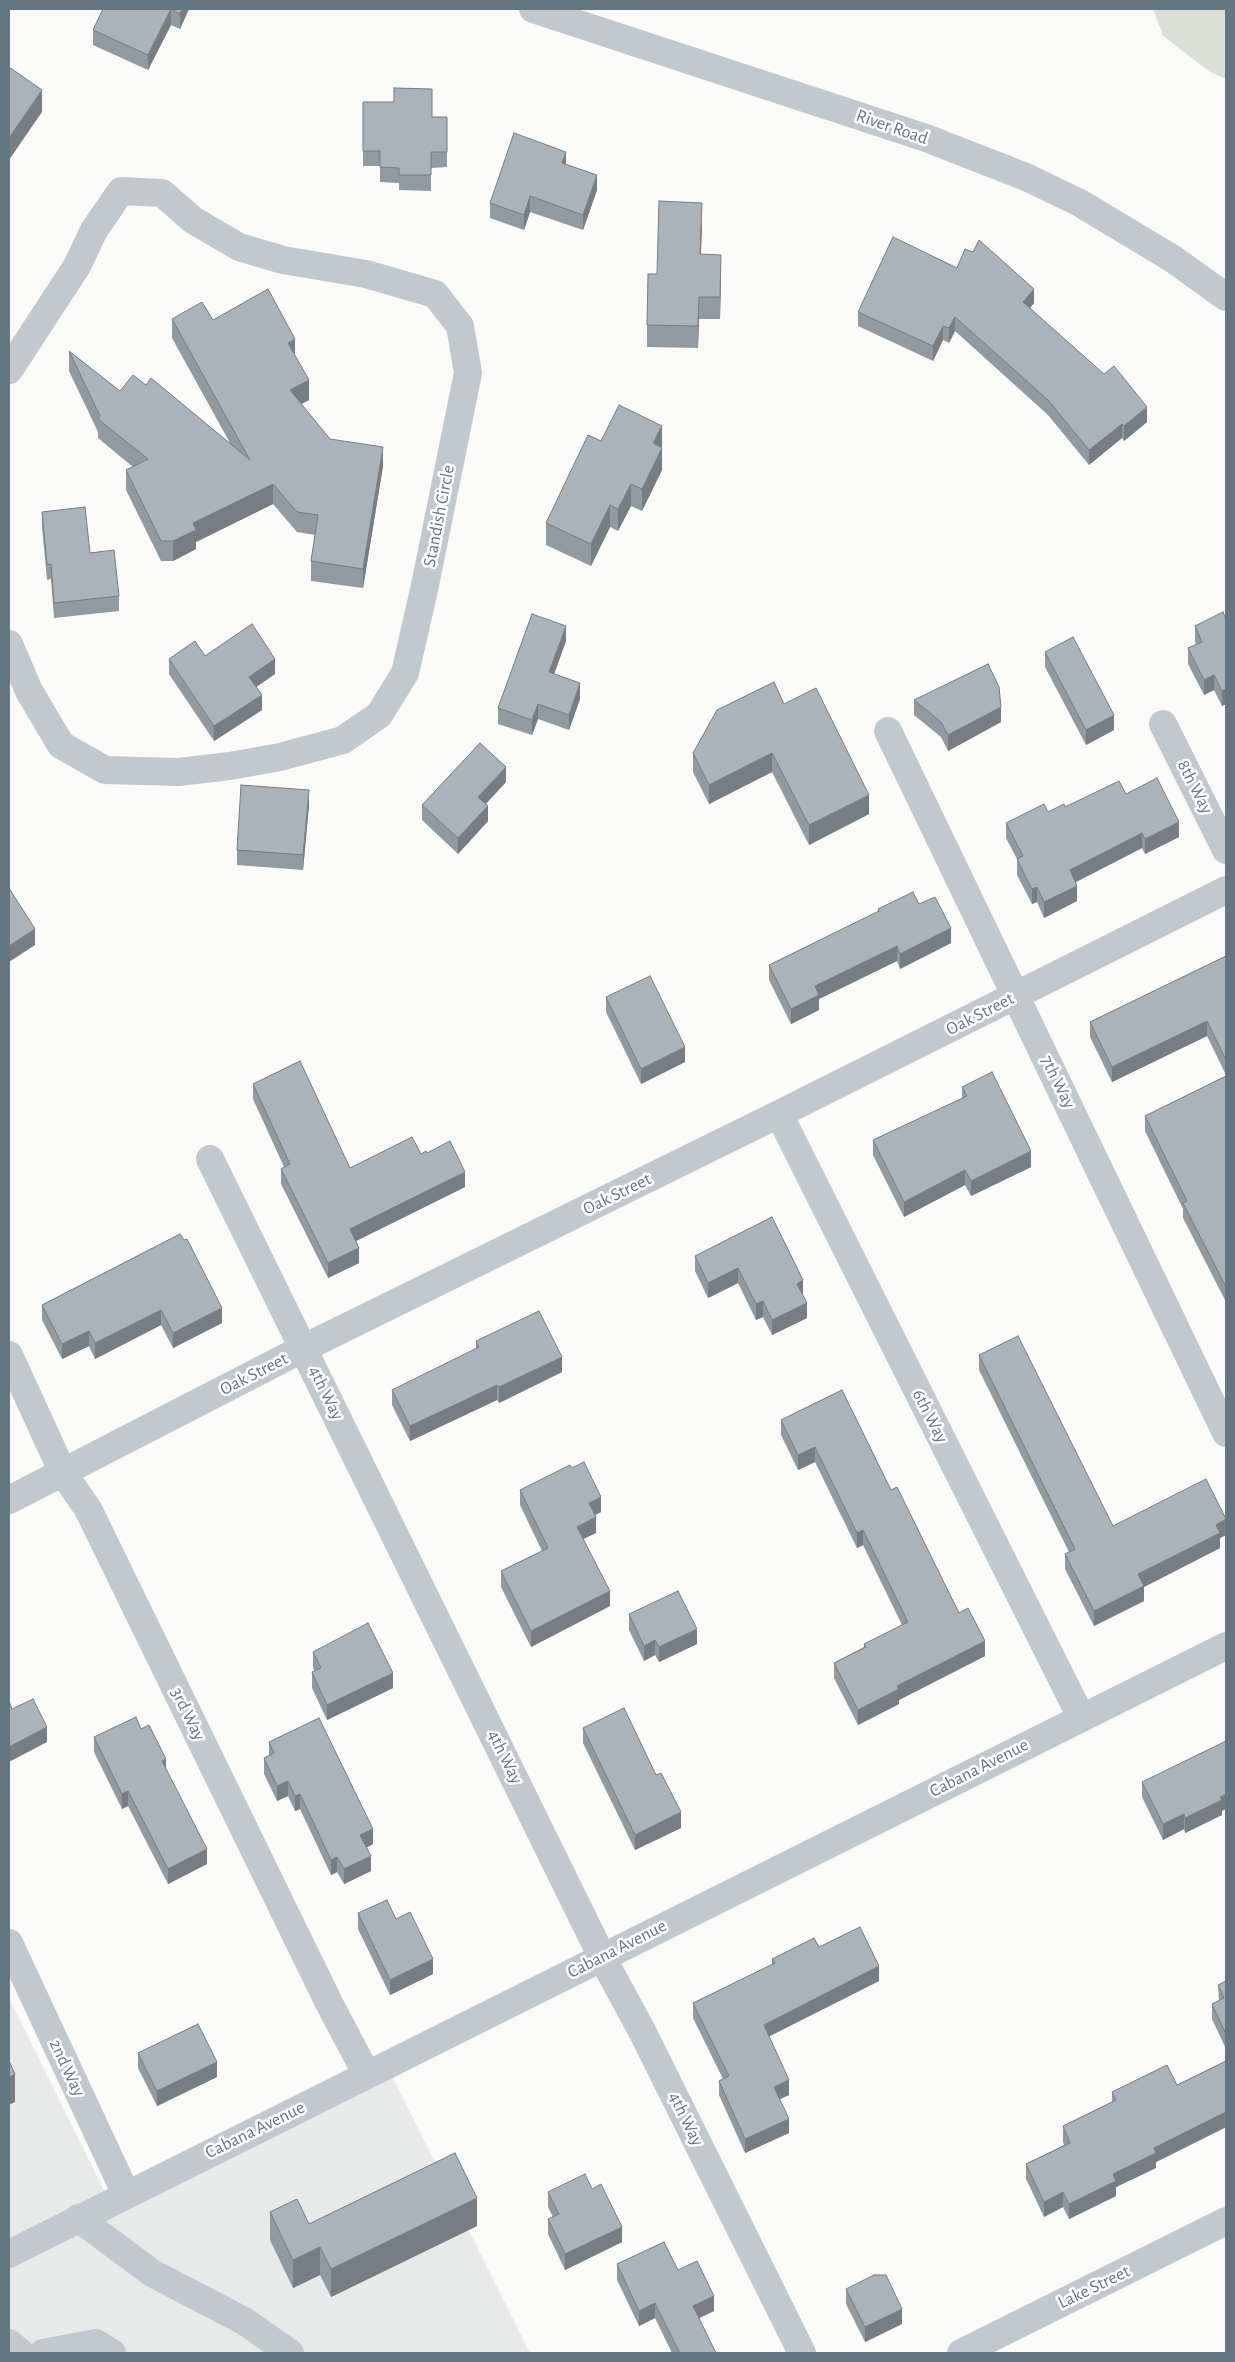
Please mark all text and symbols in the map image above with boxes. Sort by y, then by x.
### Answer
street label: River Road [853,105,931,149]
street label: Standish Circle [419,463,459,569]
street label: 8th Way [1172,756,1218,818]
street label: Oak Street [942,988,1018,1040]
street label: 7th Way [1036,1052,1080,1112]
street label: Oak Street [579,1168,655,1220]
street label: Oak Street [216,1348,292,1400]
street label: 4th Way [304,1362,348,1424]
street label: 6th Way [907,1386,953,1446]
street label: 3rd Way [166,1684,210,1744]
street label: 4th Way [483,1726,527,1788]
street label: Cabana Avenue [926,1734,1032,1802]
street label: Cabana Avenue [564,1915,670,1983]
street label: 2nd Way [44,2036,90,2100]
street label: 4th Way [664,2088,708,2150]
street label: Cabana Avenue [202,2097,308,2163]
street label: Lake Street [1054,2260,1134,2314]

